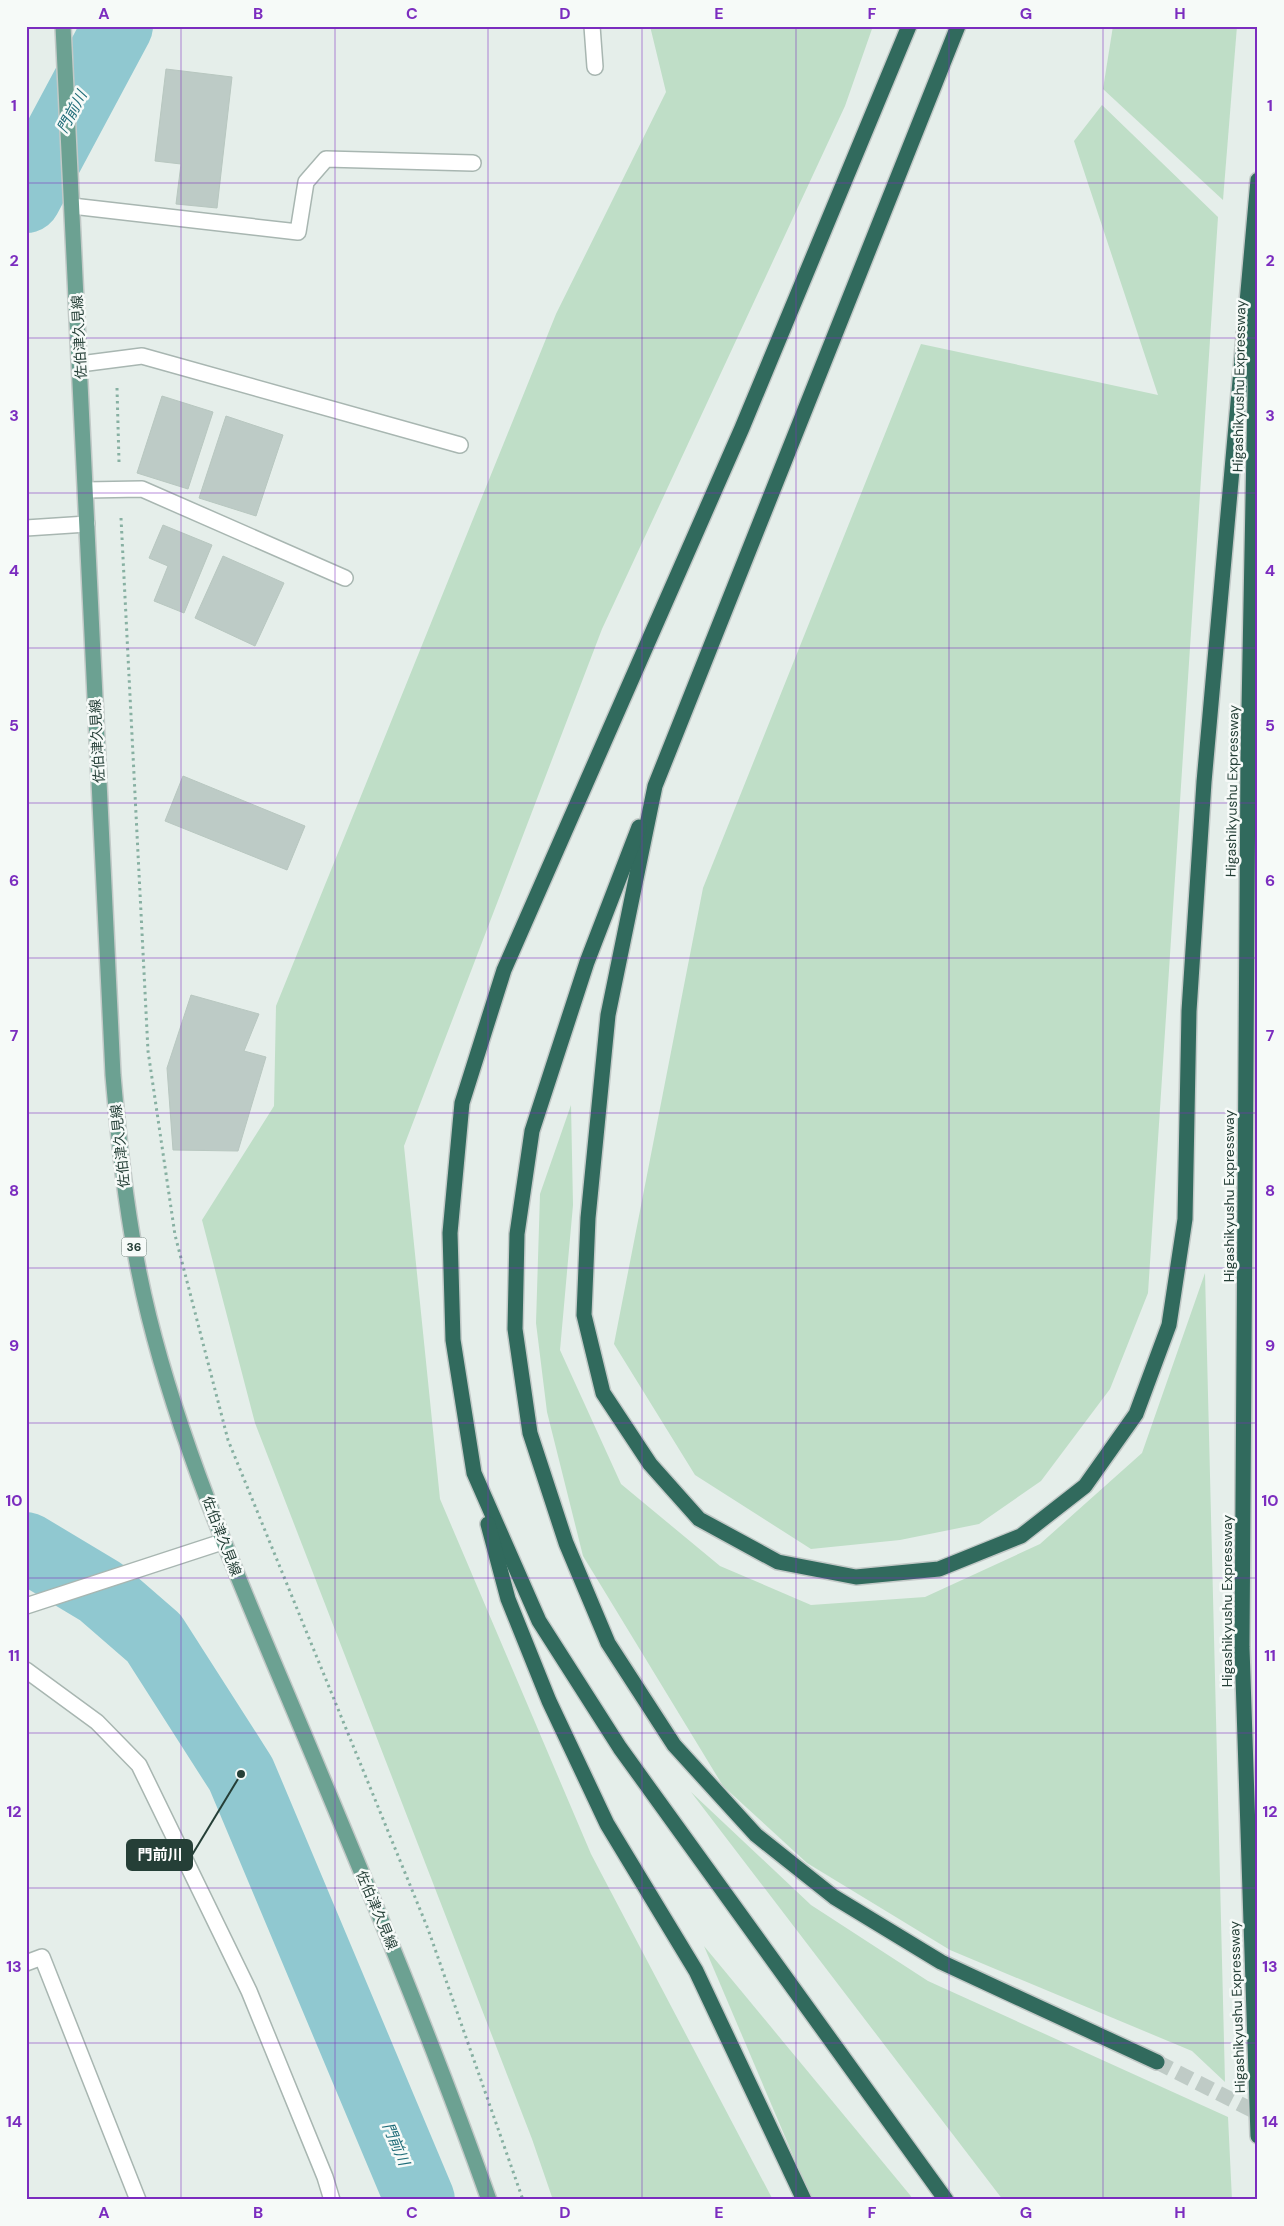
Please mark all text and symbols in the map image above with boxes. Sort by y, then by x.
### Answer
text: A [98,3,110,24]
text: B [253,3,263,24]
text: C [406,3,418,24]
text: D [559,3,571,24]
text: E [714,3,724,24]
text: F [868,3,877,24]
text: G [1020,3,1032,24]
text: H [1174,3,1186,24]
water label: 門前川 [53,86,92,137]
text: 1 [11,95,17,116]
text: 1 [1267,95,1273,116]
text: 2 [9,250,19,271]
text: 2 [1265,250,1275,271]
street label: 佐伯津久見線 [68,295,90,379]
street label: Higashikyushu Expressway [1228,299,1250,472]
text: 3 [9,405,19,426]
text: 3 [1265,405,1275,426]
text: 4 [9,560,19,581]
text: 4 [1265,560,1275,581]
street label: 佐伯津久見線 [86,699,108,783]
street label: Higashikyushu Expressway [1221,704,1243,877]
text: 5 [9,715,19,736]
text: 5 [1265,715,1275,736]
text: 6 [9,870,19,891]
text: 6 [1265,870,1275,891]
text: 7 [10,1025,19,1046]
text: 7 [1266,1025,1275,1046]
street label: 佐伯津久見線 [107,1103,133,1189]
street label: Higashikyushu Expressway [1220,1110,1238,1282]
text: 8 [9,1180,19,1201]
text: 8 [1265,1180,1275,1201]
road number: 36 [122,1238,146,1256]
text: 9 [9,1335,19,1356]
text: 9 [1265,1335,1275,1356]
text: 10 [5,1490,23,1511]
text: 10 [1261,1490,1279,1511]
street label: 佐伯津久見線 [199,1494,245,1578]
street label: Higashikyushu Expressway [1218,1515,1236,1687]
text: 11 [8,1645,20,1666]
text: 11 [1264,1645,1276,1666]
text: 12 [6,1801,22,1822]
text: 12 [1262,1801,1278,1822]
callout: 門前川 [127,1840,192,1870]
text: 門前川 [137,1845,183,1865]
street label: 佐伯津久見線 [352,1868,402,1952]
street label: Higashikyushu Expressway [1225,1920,1249,2093]
text: 13 [6,1956,22,1977]
text: 13 [1262,1956,1278,1977]
text: 14 [6,2111,22,2132]
text: 14 [1262,2111,1278,2132]
water label: 門前川 [378,2119,415,2170]
text: A [98,2202,110,2223]
text: B [253,2202,263,2223]
text: C [406,2202,418,2223]
text: D [559,2202,571,2223]
text: E [714,2202,724,2223]
text: F [868,2202,877,2223]
text: G [1020,2202,1032,2223]
text: H [1174,2202,1186,2223]

